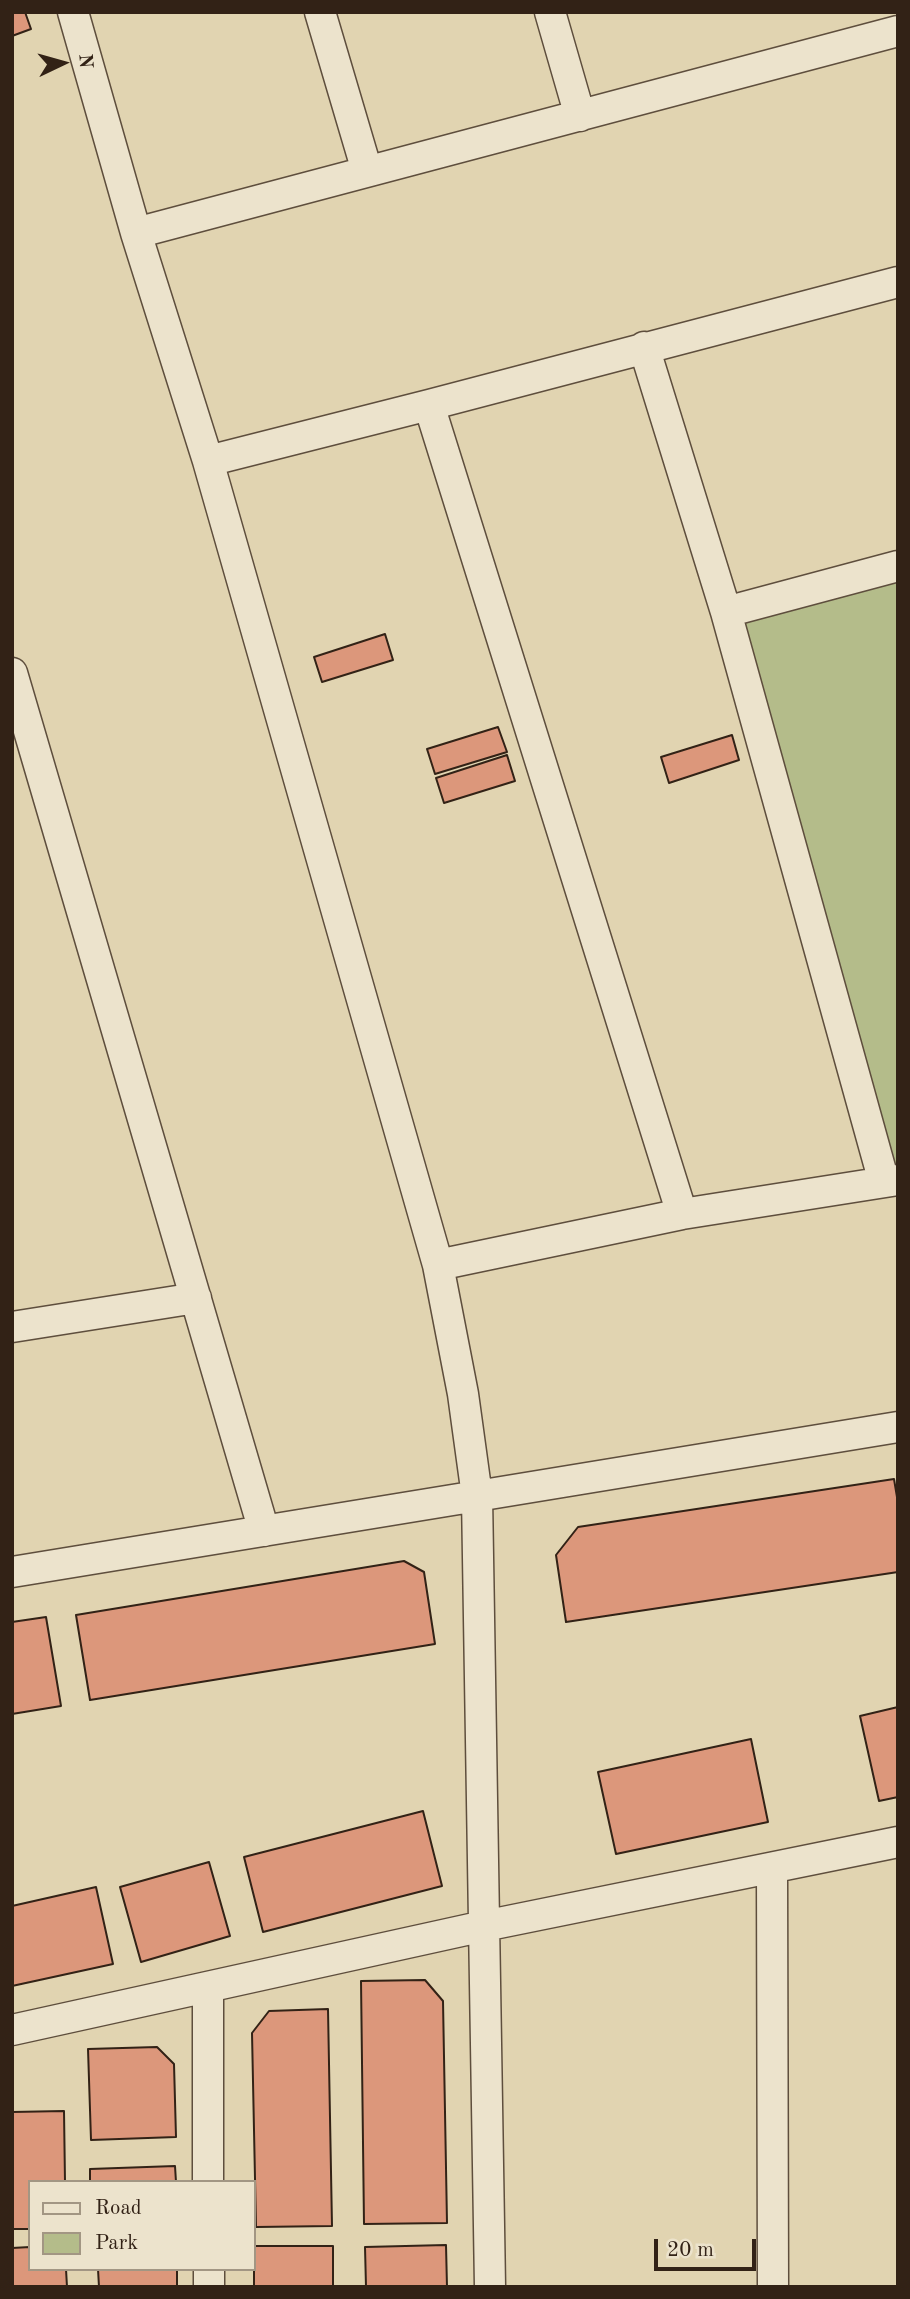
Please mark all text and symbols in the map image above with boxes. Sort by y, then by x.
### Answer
north arrow [28,28,98,98]
text: N [74,53,95,69]
legend [28,2180,256,2271]
text: Road [95,2198,142,2219]
scale bar [658,2226,760,2270]
text: Park [95,2233,138,2254]
text: 20 m [667,2240,714,2261]

